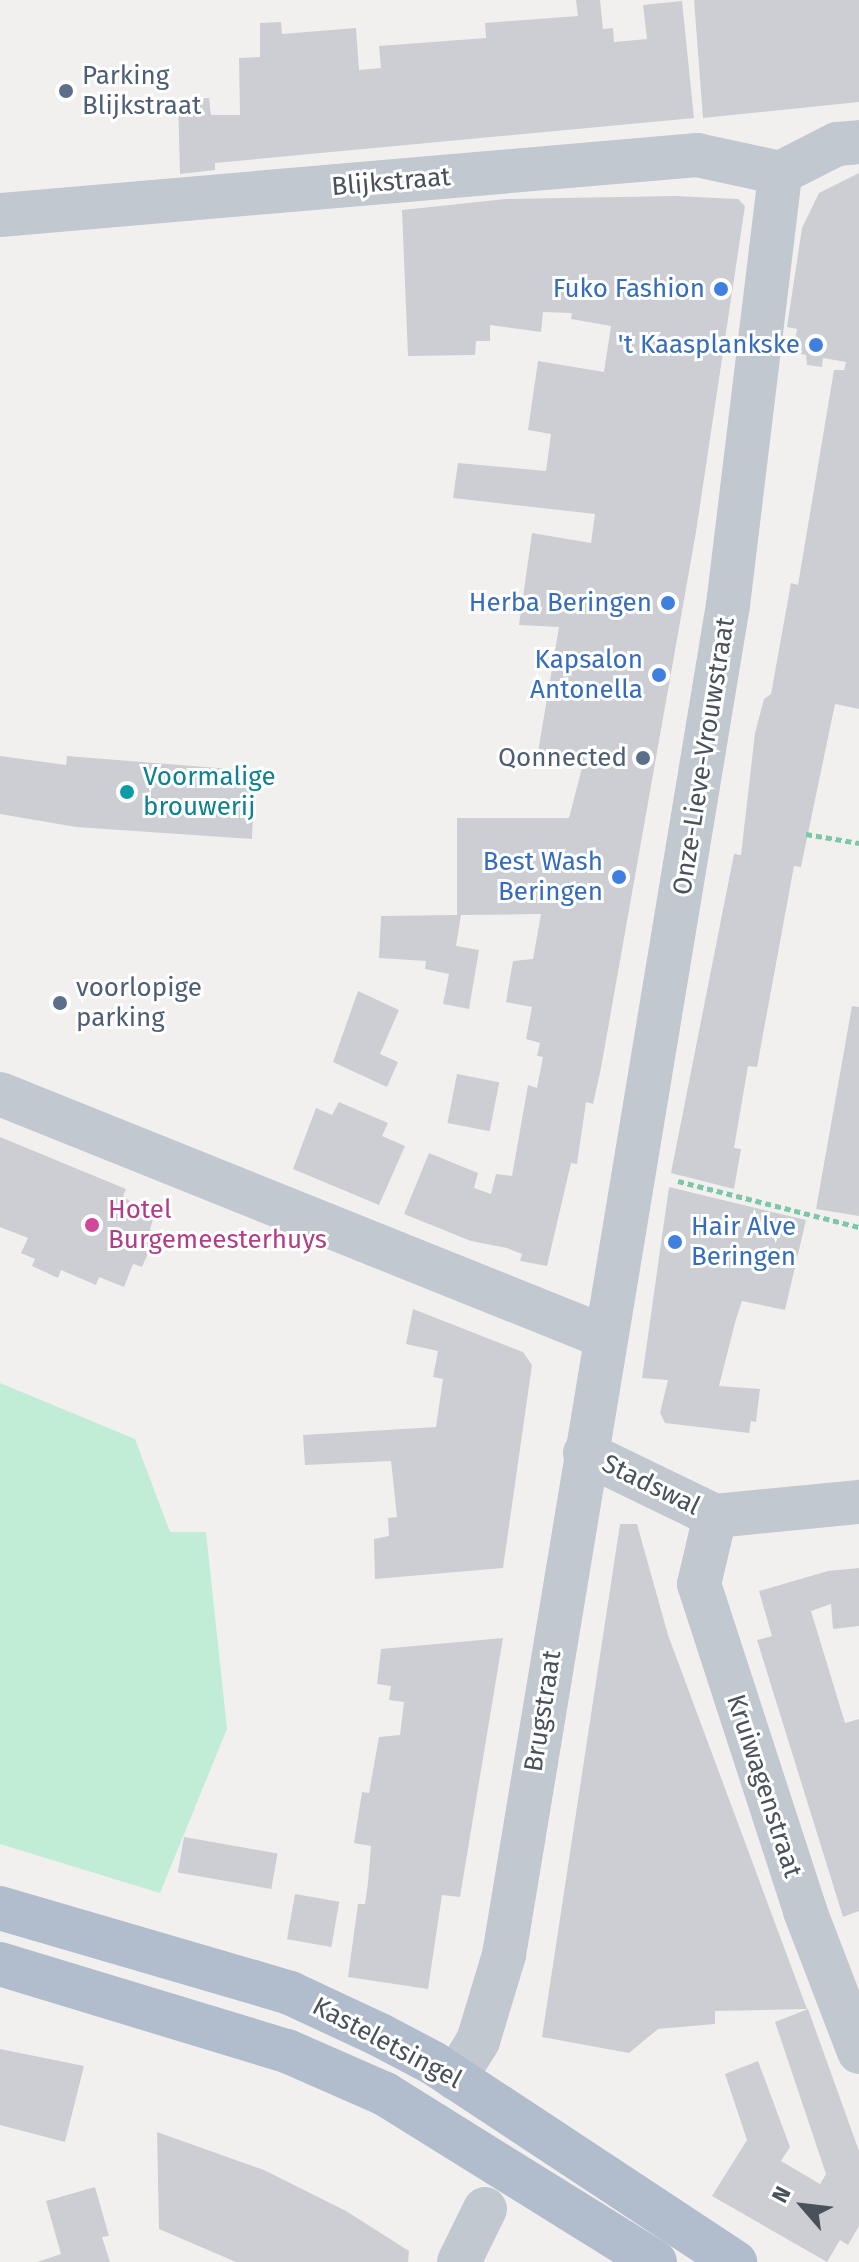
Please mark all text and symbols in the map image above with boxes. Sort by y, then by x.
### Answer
place label: Parking Blijkstraat [82,60,201,122]
marker: Parking Blijkstraat [57,82,75,100]
street label: Blijkstraat [330,161,452,203]
place label: Fuko Fashion [553,273,705,305]
marker: Fuko Fashion [712,280,730,298]
place label: 't Kaasplankske [618,329,800,361]
marker: 't Kaasplankske [807,336,825,354]
place label: Herba Beringen [469,587,652,619]
marker: Herba Beringen [659,594,677,612]
street label: Onze-Lieve-Vrouwstraat [667,615,741,897]
place label: Kapsalon Antonella [530,644,643,706]
marker: Kapsalon Antonella [650,666,668,684]
place label: Qonnected [498,742,627,774]
marker: Qonnected [634,749,652,767]
place label: Voormalige brouwerij [143,761,276,822]
marker: Voormalige brouwerij [118,783,136,801]
place label: Best Wash Beringen [483,846,603,908]
marker: Best Wash Beringen [610,868,628,886]
place label: voorlopige parking [76,972,202,1034]
marker: voorlopige parking [51,994,69,1012]
place label: Hotel Burgemeesterhuys [108,1194,327,1256]
place label: Hair Alve Beringen [691,1211,796,1272]
marker: Hotel Burgemeesterhuys [83,1216,101,1234]
marker: Hair Alve Beringen [666,1233,684,1251]
street label: Stadswal [597,1448,705,1522]
street label: Brugstraat [518,1648,568,1774]
street label: Kruiwagenstraat [720,1690,808,1882]
street label: Kasteletsingel [307,1991,467,2095]
north arrow [763,2166,843,2246]
text: N [766,2182,797,2207]

